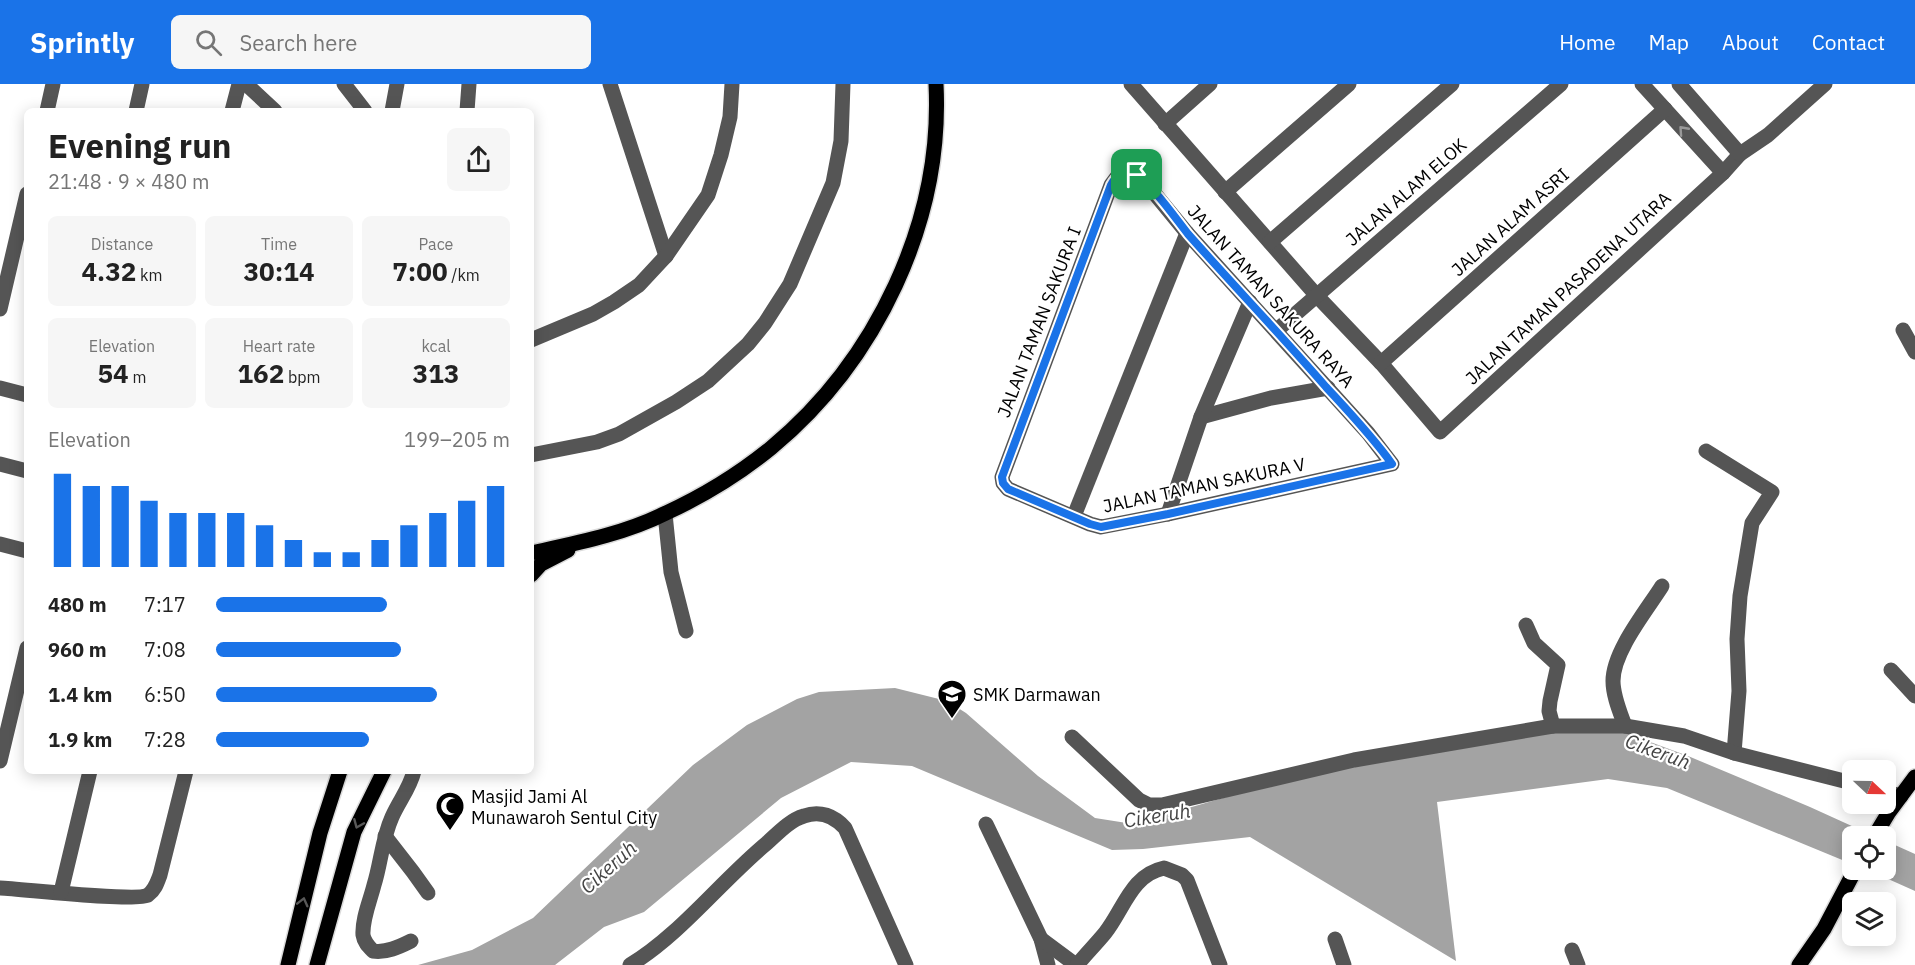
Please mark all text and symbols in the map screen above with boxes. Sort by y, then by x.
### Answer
search box [171,15,591,69]
text: Sprintly [30,24,135,61]
icon: search [192,26,225,59]
text: Search here [240,28,357,57]
text: Home [1559,28,1616,56]
text: Map [1649,28,1689,56]
text: About [1722,28,1779,56]
text: Contact [1812,28,1885,56]
text: Evening run [48,124,232,167]
one-way arrow [1679,126,1690,136]
button: share [447,128,510,191]
street label: JALAN ALAM ELOK [1341,133,1472,251]
pin [1111,149,1162,200]
icon: arrive [1120,158,1153,191]
street label: JALAN ALAM ASRI [1446,163,1574,281]
text: 21:48 · 9 × 480 m [48,168,209,195]
street label: JALAN TAMAN PASADENA UTARA [1460,186,1676,389]
street label: JALAN TAMAN SAKURA RAYA [1183,200,1360,393]
street label: JALAN TAMAN SAKURA I [992,223,1086,421]
text: Distance [91,234,153,254]
text: Time [261,234,297,254]
text: Pace [419,234,453,254]
text: 4.32 [81,254,136,288]
text: 30:14 [244,254,314,288]
text: 7:00 [392,254,448,288]
text: km [136,265,163,285]
text: /km [448,265,480,285]
text: Elevation [89,336,155,356]
text: Heart rate [243,336,315,356]
text: kcal [421,336,451,356]
text: 54 [98,356,129,390]
text: 162 [237,356,284,390]
text: 313 [413,356,459,390]
text: m [129,367,146,387]
text: bpm [284,367,321,387]
text: Elevation [48,426,131,453]
text: 199–205 m [404,426,510,453]
street label: JALAN TAMAN SAKURA V [1101,452,1307,518]
text: 480 m [48,591,107,618]
text: 7:17 [144,591,186,618]
text: 960 m [48,636,107,663]
text: 7:08 [144,636,186,663]
school or university icon: SMK Darmawan [936,678,968,720]
text: 1.4 km [48,681,112,708]
text: 6:50 [144,681,186,708]
place label: SMK Darmawan [973,683,1101,706]
text: 1.9 km [48,726,112,753]
text: 7:28 [144,726,186,753]
water label: Cikeruh [1622,727,1694,775]
north arrow [1842,760,1896,814]
map controls [1842,760,1896,946]
place label: Masjid Jami Al Munawaroh Sentul City [471,785,657,829]
mosque icon: Masjid Jami Al Munawaroh Sentul City [434,790,466,832]
water label: Cikeruh [1122,796,1192,834]
one-way arrow [353,817,365,828]
button: locate [1842,826,1896,880]
water label: Cikeruh [574,834,642,900]
button: layers [1842,892,1896,946]
one-way arrow [296,897,309,907]

